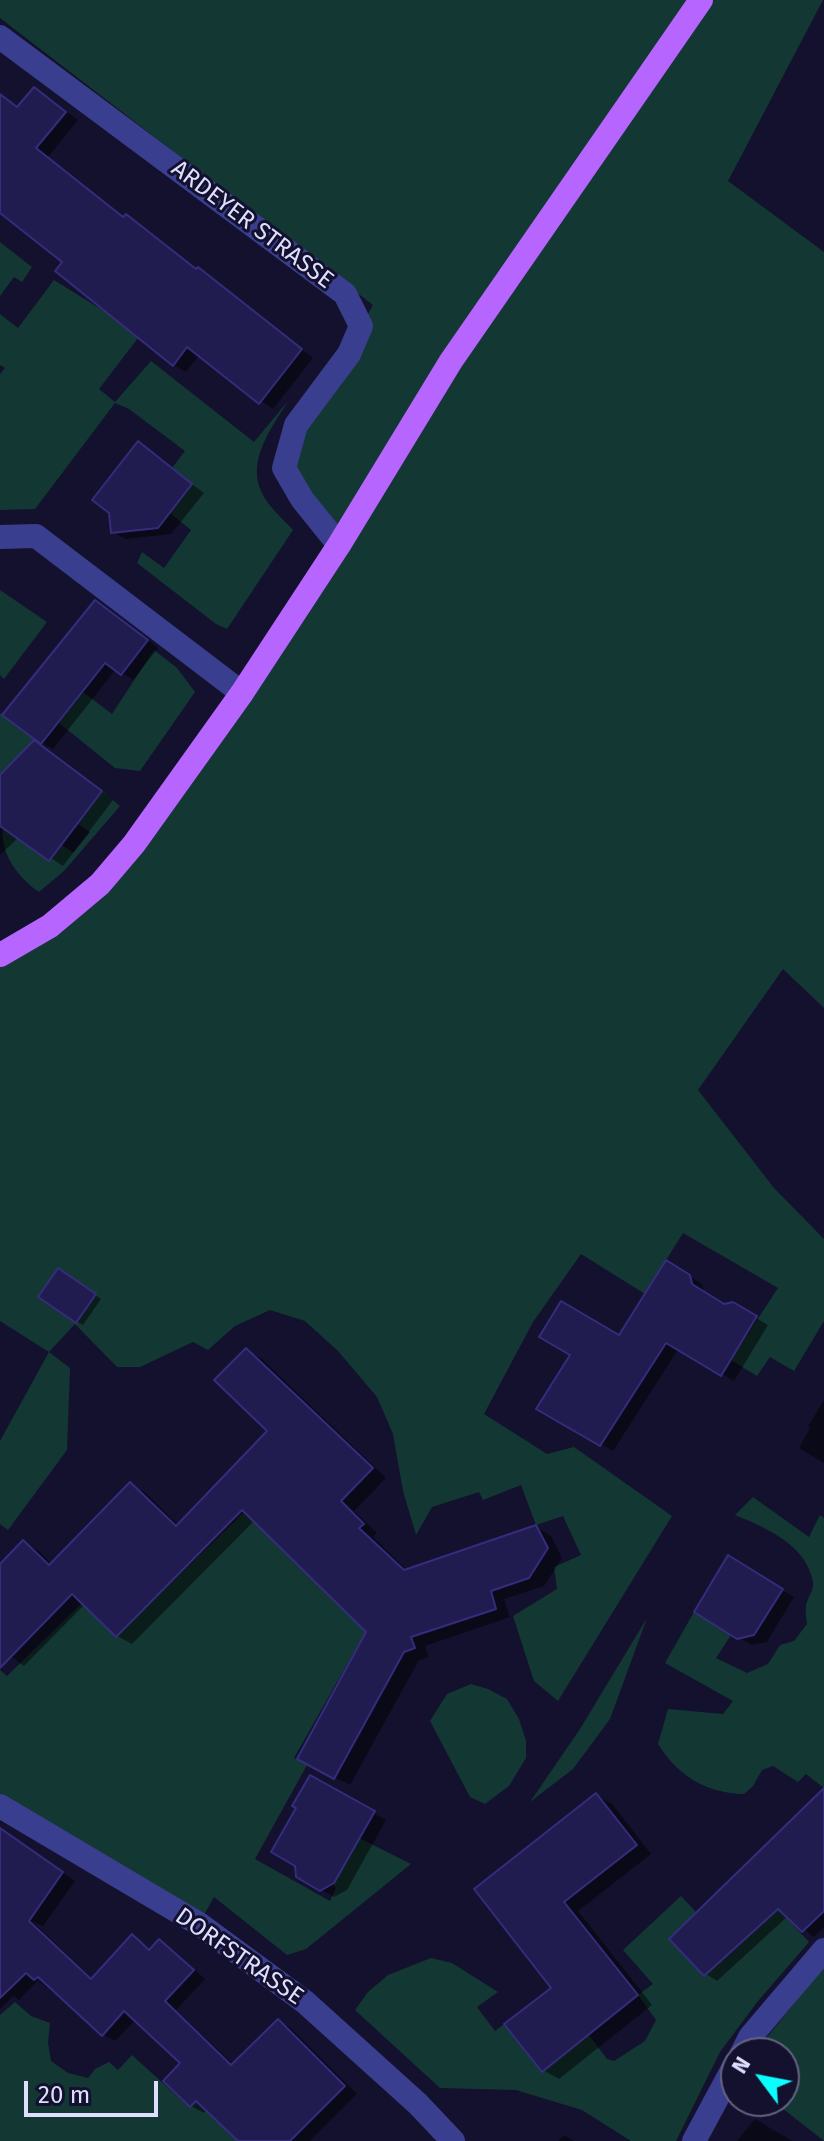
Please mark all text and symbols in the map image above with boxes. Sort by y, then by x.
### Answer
street label: ARDEYER STRASSE [165,155,339,295]
street label: DORFSTRASSE [169,1902,309,2012]
north arrow [720,2037,800,2117]
text: N [726,2052,756,2078]
scale bar [28,2065,162,2115]
text: 20 m [38,2081,90,2109]

